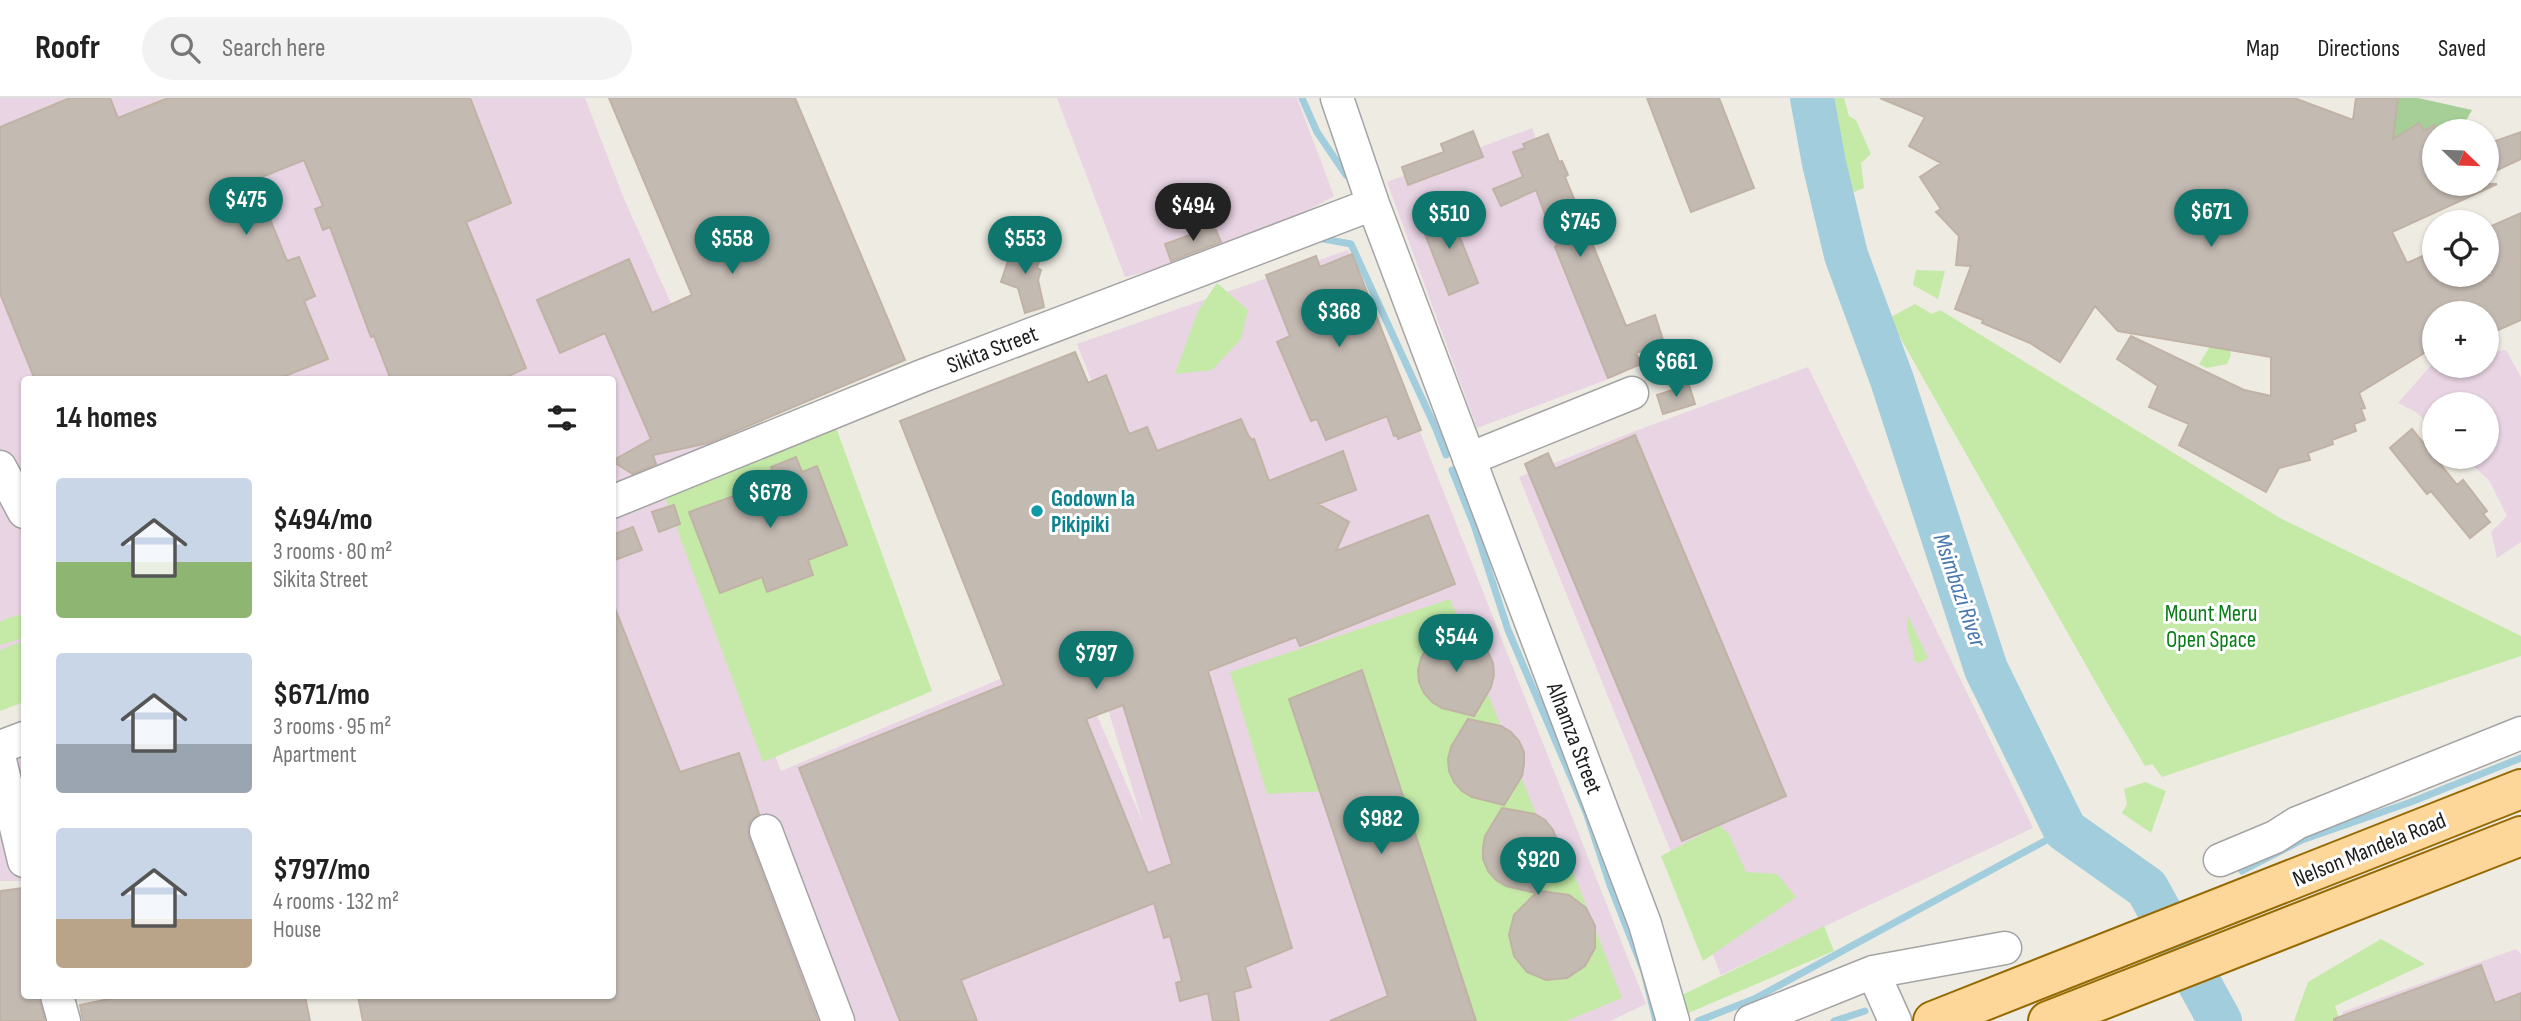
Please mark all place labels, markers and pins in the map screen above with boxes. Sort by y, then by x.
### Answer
pin: $475 [205,178,287,237]
pin: $494 [1152,184,1234,243]
pin: $671 [2170,190,2252,249]
pin: $510 [1408,192,1490,251]
pin: $745 [1539,200,1621,259]
pin: $558 [691,216,773,276]
pin: $553 [984,216,1066,276]
pin: $368 [1298,289,1380,349]
pin: $661 [1635,340,1717,399]
pin: $678 [729,470,811,530]
place label: Godown la Pikipiki [1051,485,1135,539]
marker: Godown la Pikipiki [1029,503,1045,519]
pin: $544 [1415,614,1497,674]
pin: $797 [1055,632,1137,691]
pin: $982 [1340,796,1422,856]
pin: $920 [1497,838,1579,897]

